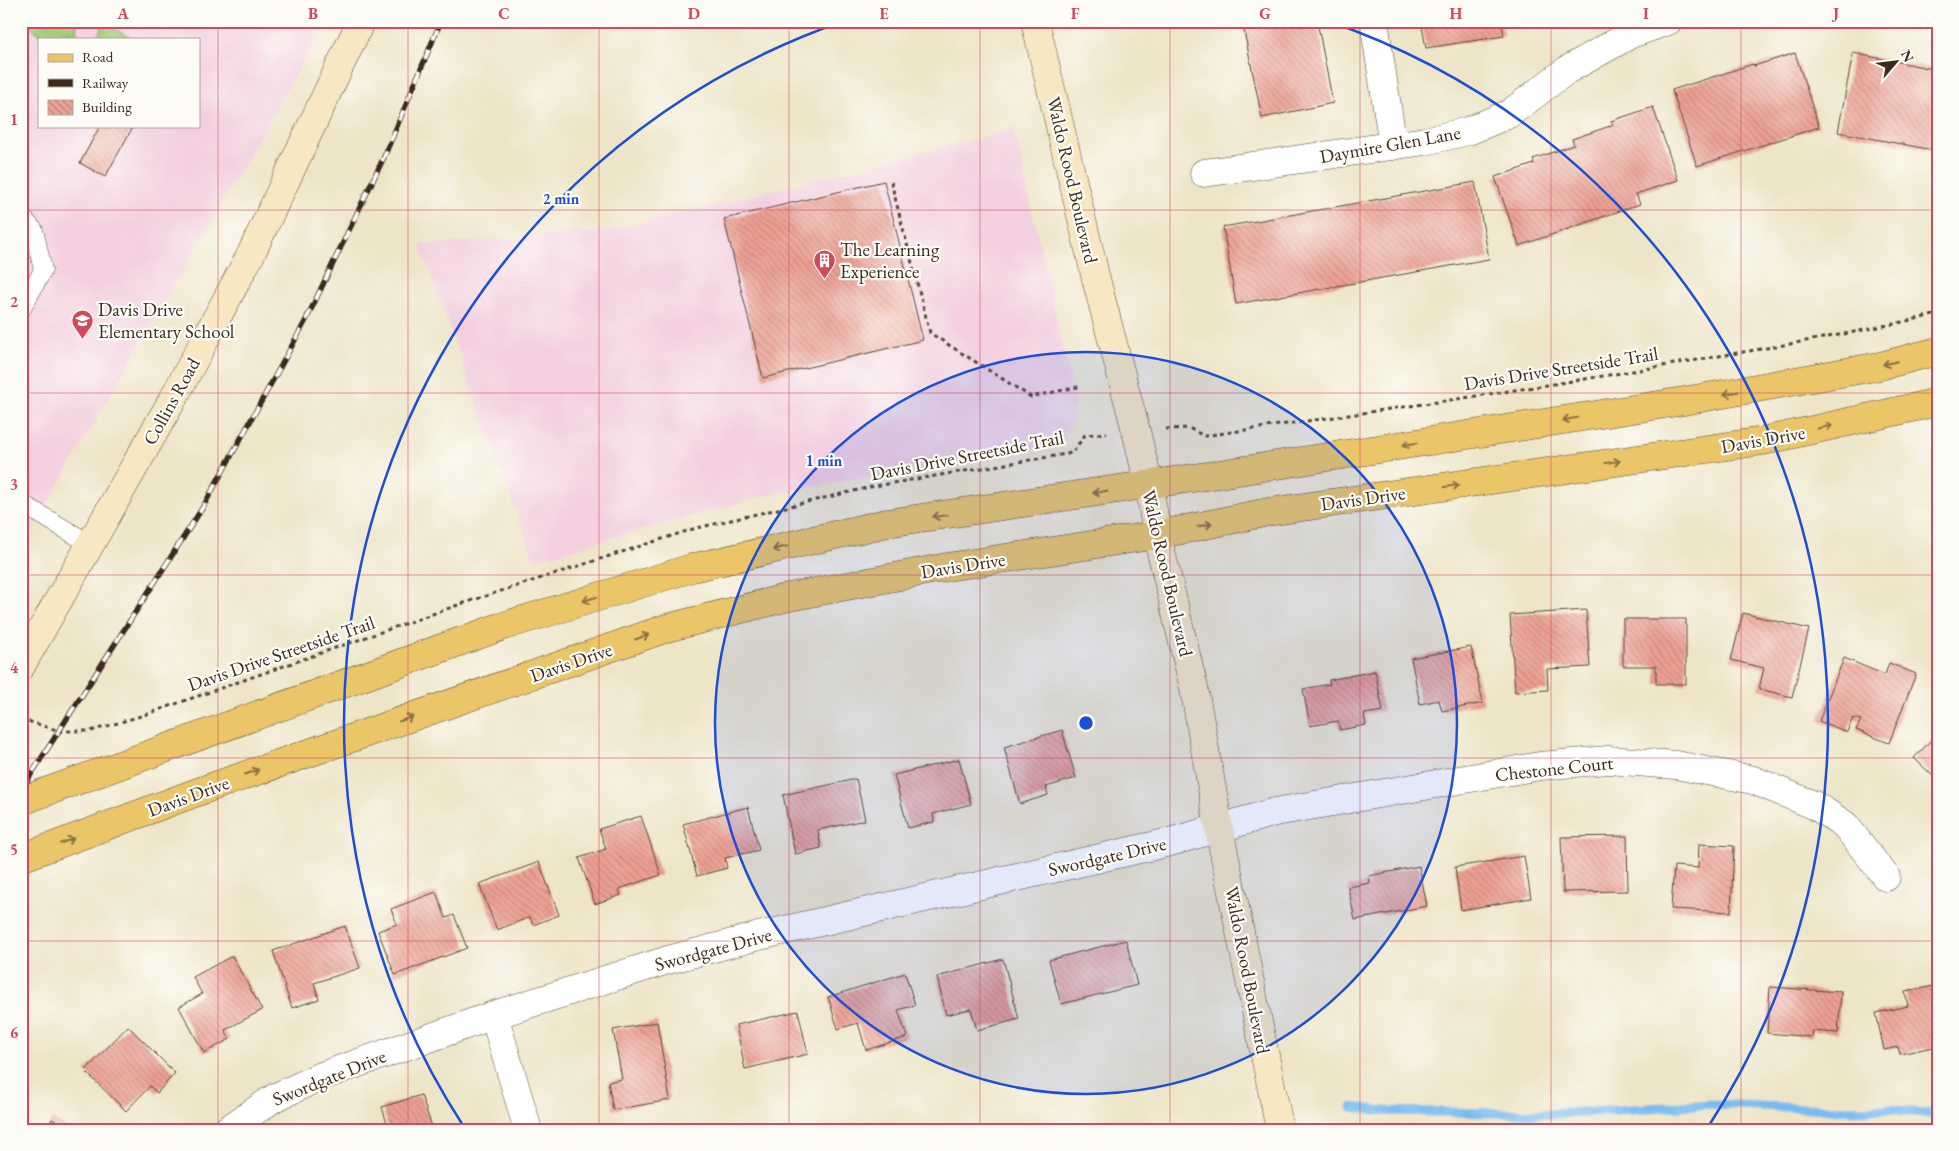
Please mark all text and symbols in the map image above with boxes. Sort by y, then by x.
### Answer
text: A [116,3,129,24]
text: B [308,3,318,24]
text: C [498,3,510,24]
text: D [688,3,700,24]
text: E [879,3,889,24]
text: F [1071,3,1080,24]
text: G [1259,3,1271,24]
text: H [1450,3,1463,24]
text: I [1643,3,1649,24]
text: J [1831,3,1839,24]
legend [38,38,200,128]
north arrow [1872,38,1922,88]
text: Road [82,47,114,66]
text: N [1897,47,1918,66]
text: Railway [82,73,129,92]
street label: Waldo Rood Boulevard [1041,94,1104,266]
text: Building [82,97,132,116]
text: 1 [10,109,18,130]
street label: Daymire Glen Lane [1318,120,1463,169]
text: 2 min [543,189,580,208]
place label: The Learning Experience [840,237,940,284]
building icon: The Learning Experience [812,248,836,279]
text: 2 [10,291,19,312]
place label: Davis Drive Elementary School [98,297,235,344]
school or university icon: Davis Drive Elementary School [70,308,94,339]
street label: Davis Drive Streetside Trail [1462,341,1660,396]
street label: Collins Road [137,353,206,449]
one-way arrow [1883,359,1899,368]
one-way arrow [1723,388,1739,398]
one-way arrow [1563,414,1579,424]
street label: Davis Drive [1719,420,1807,459]
one-way arrow [1816,422,1832,431]
street label: Davis Drive Streetside Trail [868,424,1066,486]
one-way arrow [1402,440,1418,450]
text: 1 min [806,451,843,470]
one-way arrow [1604,457,1620,467]
text: 3 [10,474,18,495]
street label: Davis Drive [1319,480,1407,517]
one-way arrow [1443,480,1459,490]
one-way arrow [1093,487,1109,497]
street label: Waldo Rood Boulevard [1136,487,1199,659]
one-way arrow [932,511,948,521]
one-way arrow [1197,520,1213,529]
one-way arrow [773,544,789,553]
street label: Davis Drive [919,546,1007,584]
one-way arrow [582,595,598,605]
street label: Davis Drive Streetside Trail [184,610,378,697]
one-way arrow [633,632,649,641]
street label: Davis Drive [527,637,615,688]
text: 4 [10,657,19,678]
one-way arrow [397,714,413,723]
centre of rings [1077,714,1095,732]
street label: Chestone Court [1494,750,1614,787]
one-way arrow [244,767,260,777]
street label: Davis Drive [144,770,232,823]
street label: Swordgate Drive [1046,831,1169,882]
one-way arrow [59,836,74,845]
text: 5 [10,839,18,860]
street label: Waldo Rood Boulevard [1219,884,1276,1056]
street label: Swordgate Drive [652,922,774,977]
text: 6 [10,1022,19,1043]
street label: Swordgate Drive [269,1043,390,1112]

